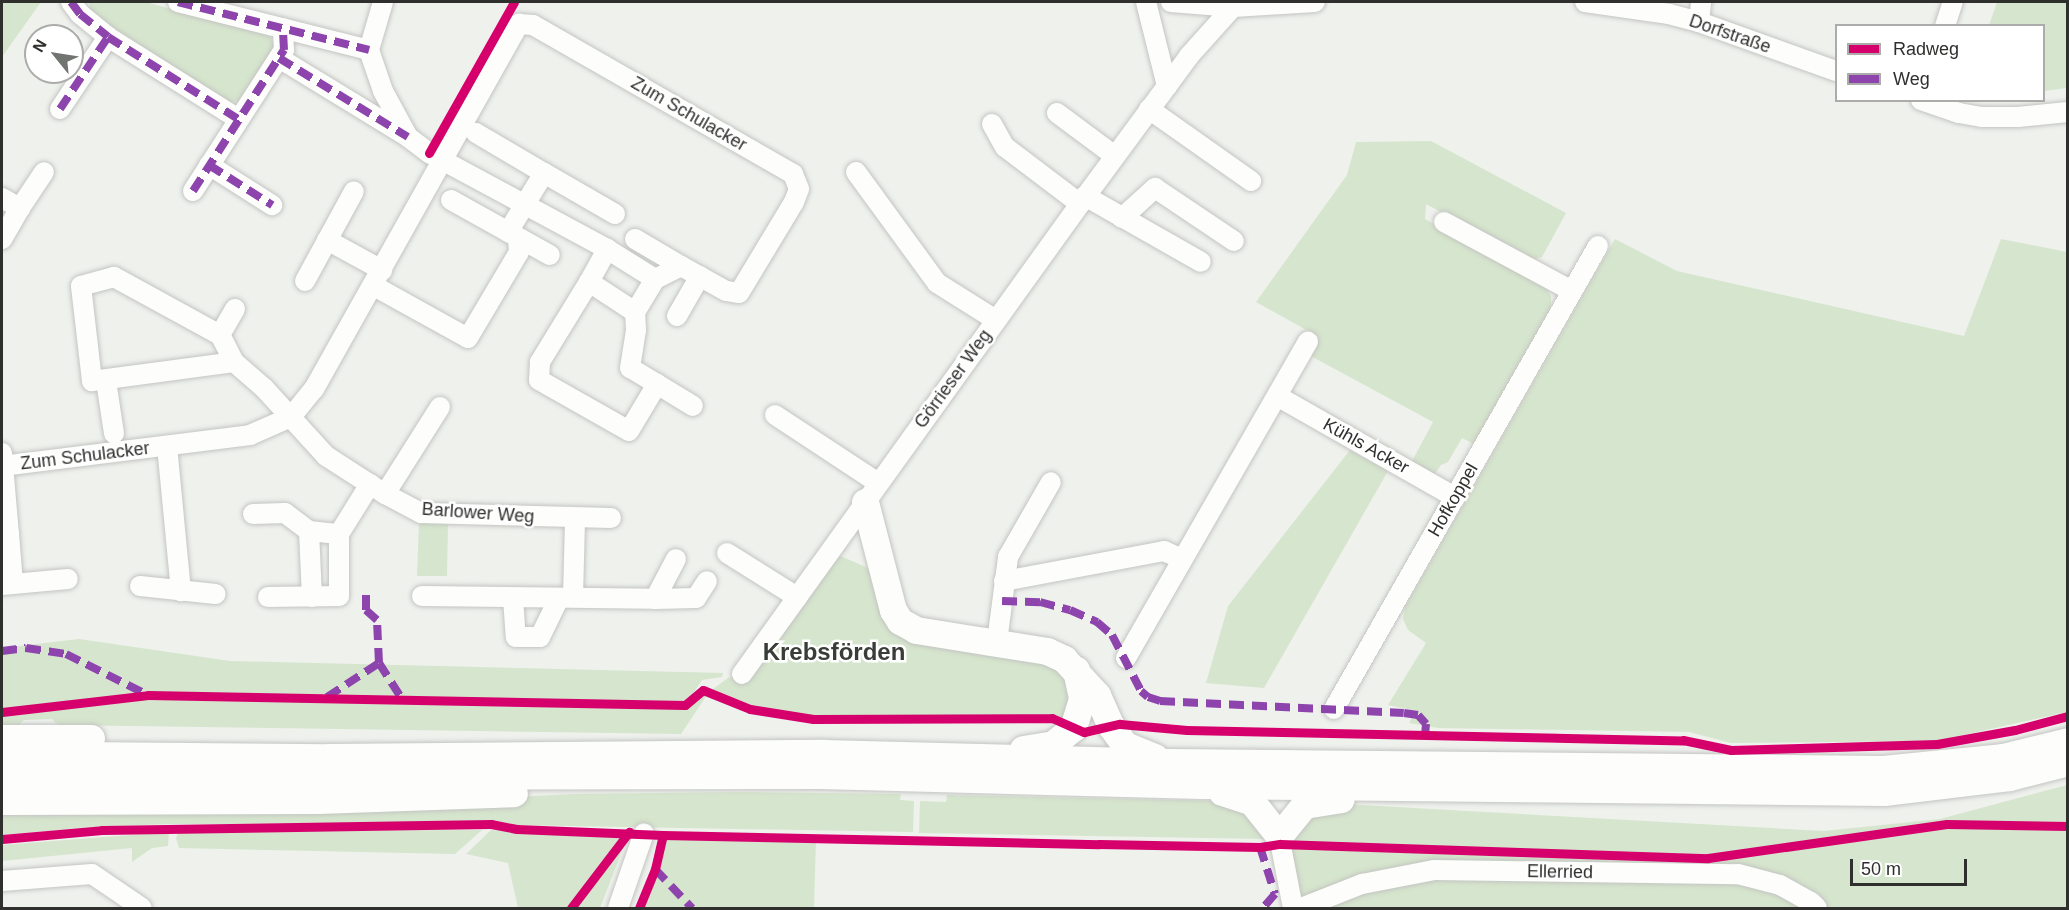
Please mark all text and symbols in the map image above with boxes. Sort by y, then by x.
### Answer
street label: Dorfstraße [1686,10,1774,58]
north arrow [24,24,84,84]
legend [1835,24,2045,102]
text: N [29,36,50,55]
text: Radweg [1893,39,1959,59]
text: Weg [1893,69,1930,89]
street label: Zum Schulacker [627,72,751,156]
street label: Görrieser Weg [910,325,996,433]
street label: Kühls Acker [1319,413,1413,479]
street label: Zum Schulacker [19,437,151,475]
street label: Hofkoppel [1423,460,1483,540]
street label: Barlower Weg [421,498,535,528]
district label: Krebsförden [763,638,905,666]
scale bar [1853,847,1970,885]
text: 50 m [1861,859,1901,879]
street label: Ellerried [1527,861,1593,883]

